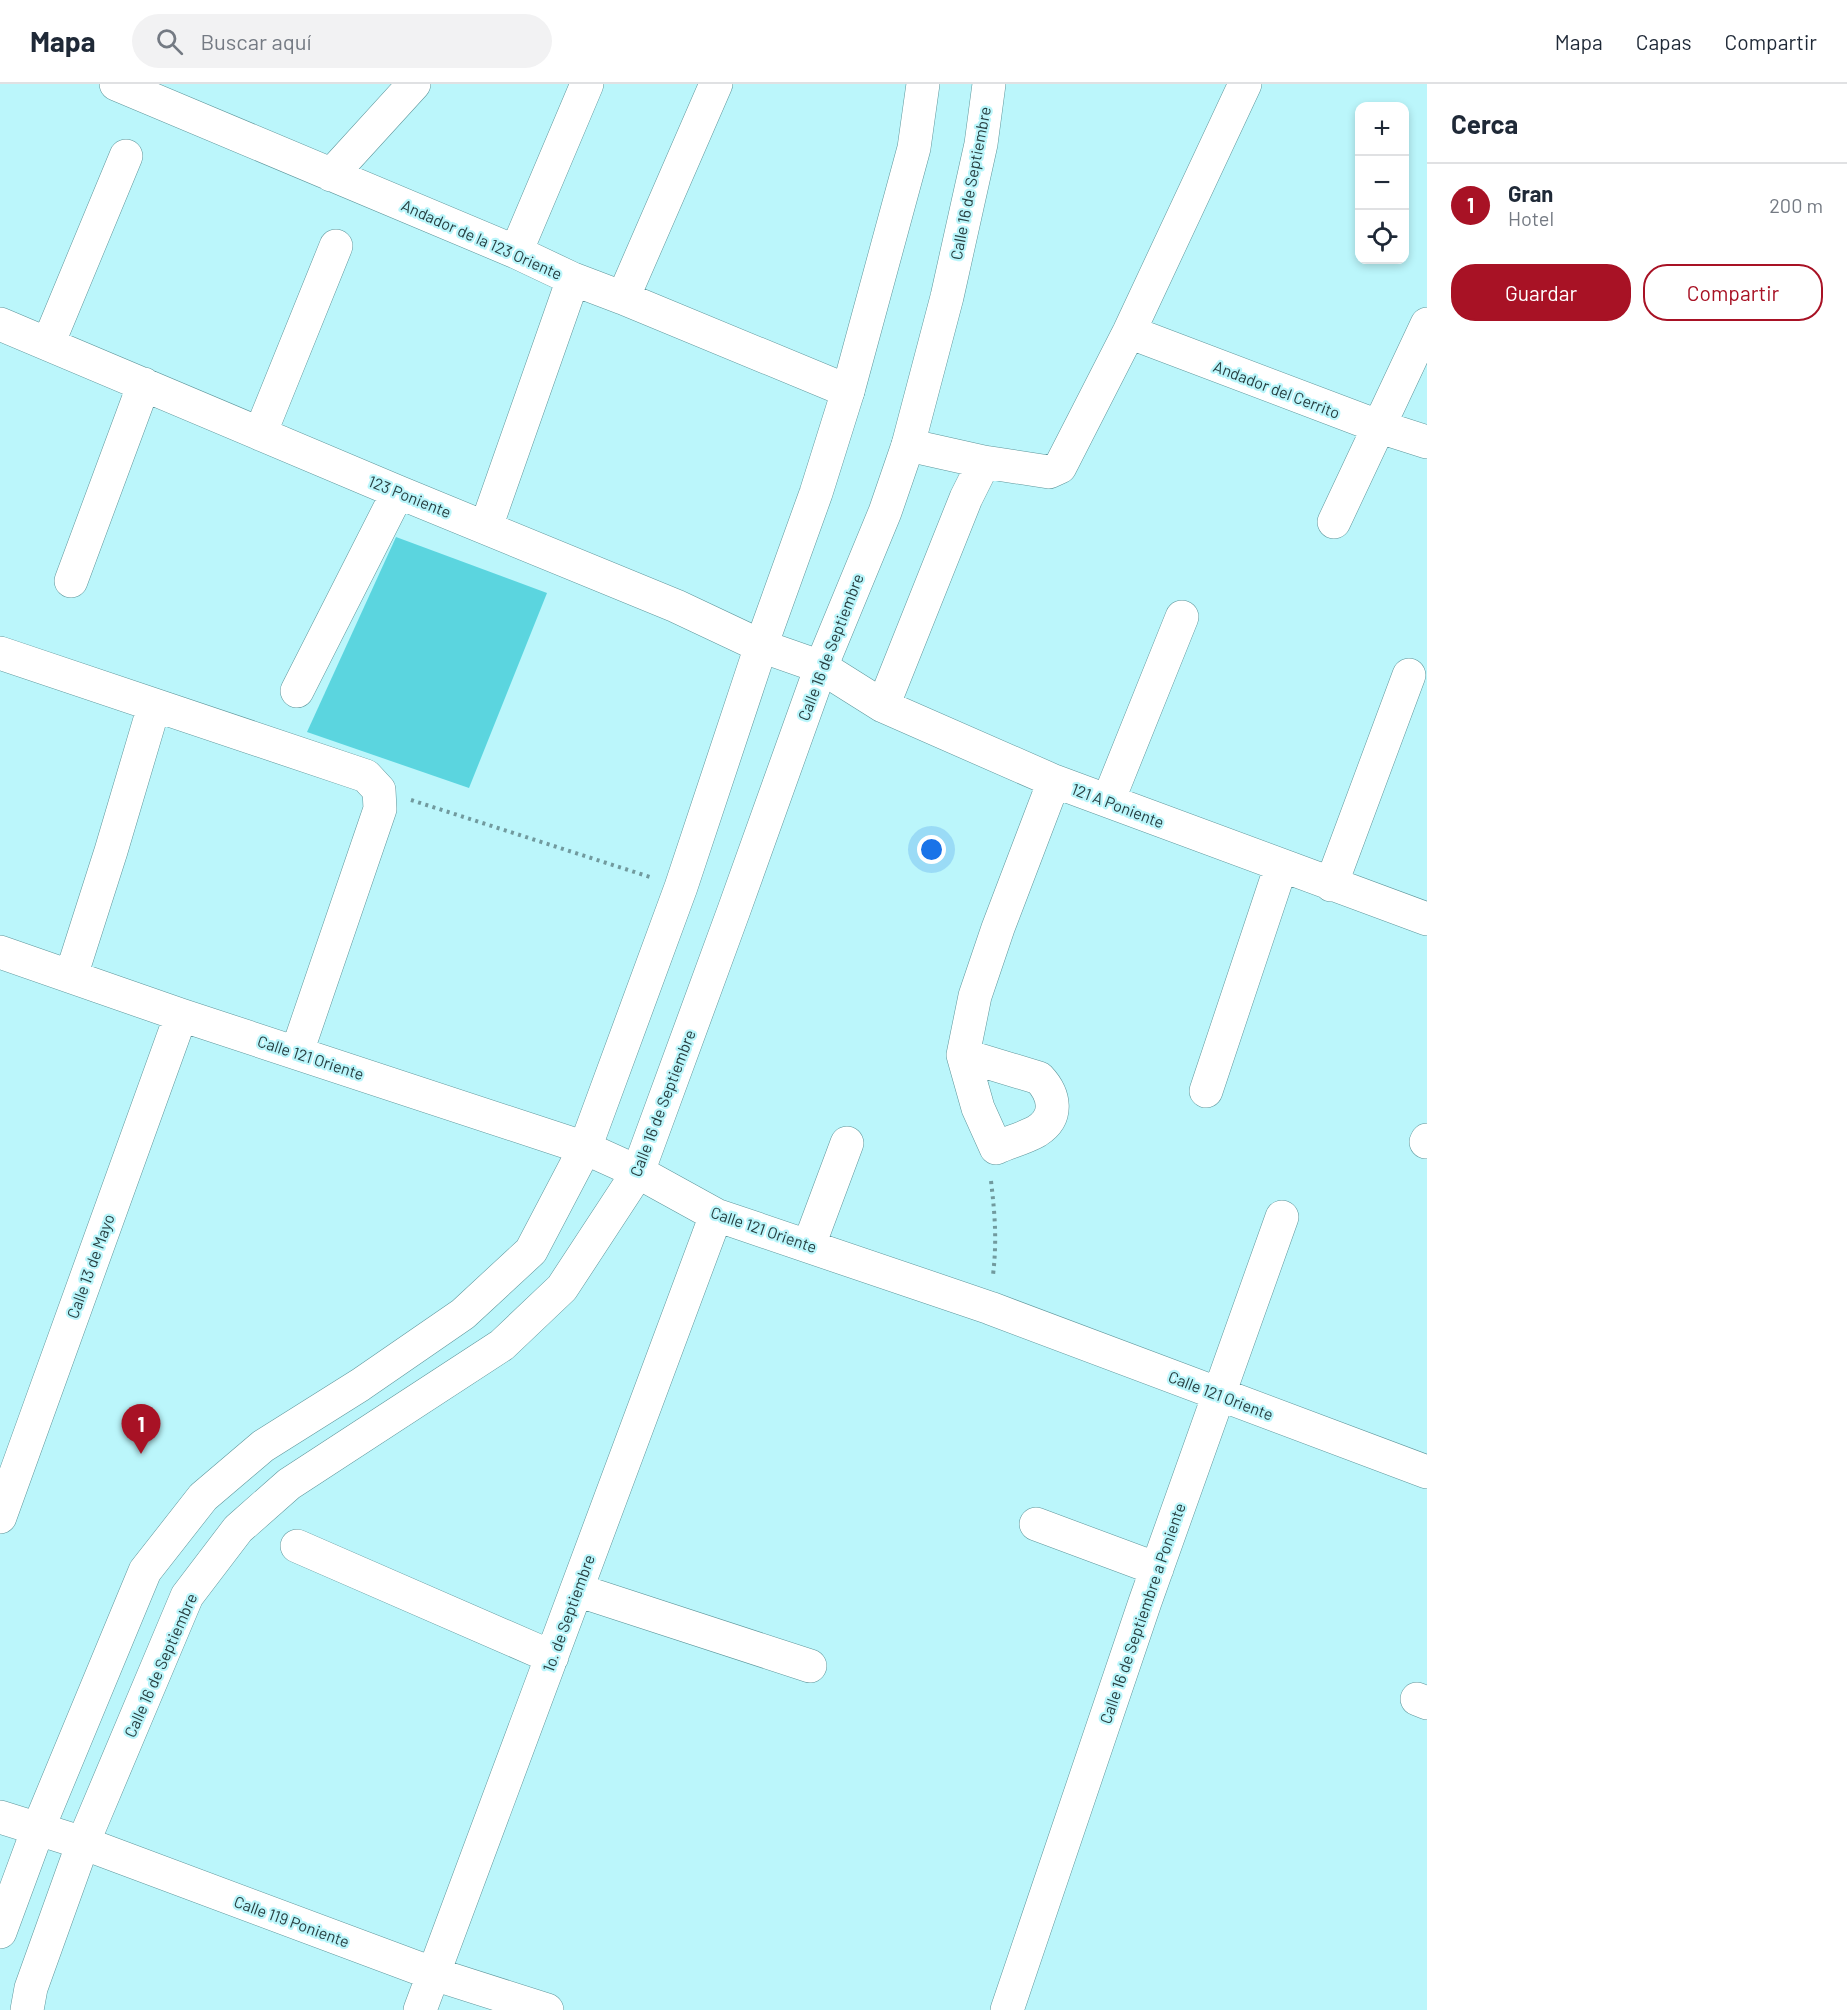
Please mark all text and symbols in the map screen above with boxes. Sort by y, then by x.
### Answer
search box [132,14,552,68]
text: Mapa [30,24,96,58]
icon: search [153,25,186,58]
text: Buscar aquí [201,28,311,54]
text: Mapa [1555,29,1603,54]
text: Capas [1636,29,1692,54]
text: Compartir [1725,29,1817,54]
map controls [1355,102,1409,264]
button: + [1355,102,1409,156]
street label: Calle 16 de Septiembre [946,105,994,261]
text: Cerca [1451,108,1518,139]
button: − [1355,156,1409,210]
text: Gran [1508,180,1553,206]
text: 1 [1467,193,1474,217]
text: 200 m [1769,193,1823,217]
street label: Andador de la 123 Oriente [399,195,565,283]
text: Hotel [1508,206,1554,230]
button: locate [1355,210,1409,264]
button: Guardar [1451,264,1631,321]
button: Compartir [1643,264,1823,321]
street label: Andador del Cerrito [1211,356,1343,422]
street label: 123 Poniente [366,471,454,521]
street label: Calle 16 de Septiembre [793,571,867,723]
street label: 121 A Poniente [1069,779,1167,831]
your location [917,835,946,864]
street label: Calle 16 de Septiembre [625,1027,699,1179]
street label: Calle 121 Oriente [255,1031,367,1083]
street label: Calle 121 Oriente [709,1202,819,1256]
street label: Calle 13 de Mayo [62,1211,118,1321]
street label: Calle 121 Oriente [1166,1366,1276,1424]
pin: 1 [122,1404,160,1454]
street label: Calle 16 de Septiembre a Poniente [1095,1500,1189,1726]
street label: 1o. de Septiembre [538,1552,598,1674]
street label: Calle 16 de Septiembre [120,1590,200,1740]
street label: Calle 119 Poniente [232,1891,352,1951]

